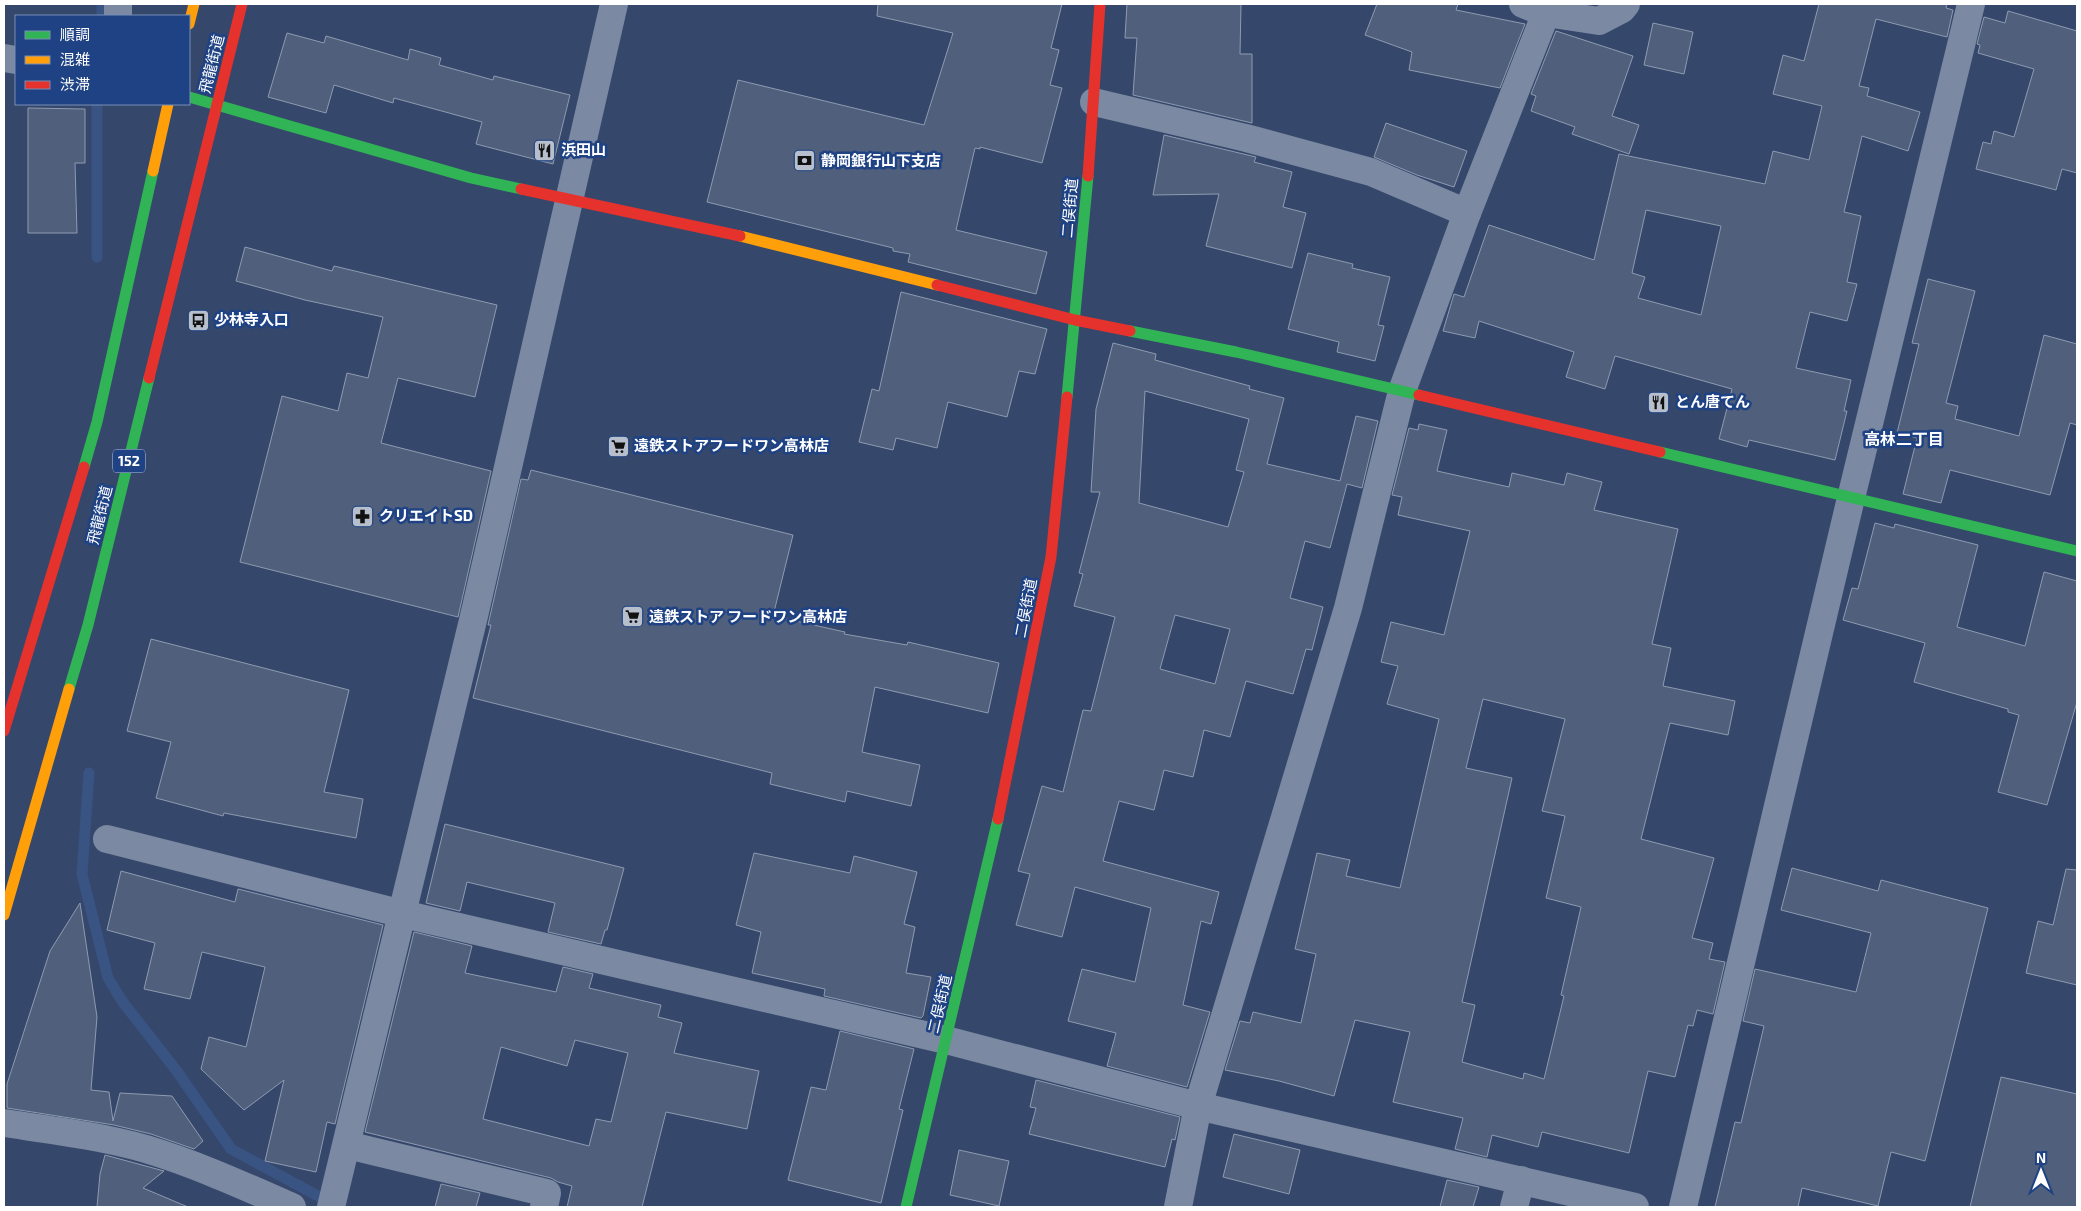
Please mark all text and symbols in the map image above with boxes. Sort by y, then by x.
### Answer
legend [15,15,190,105]
text: 順調 [60,25,90,43]
street label: 飛龍街道 [195,32,227,95]
text: 混雑 [60,50,90,68]
text: 渋滞 [60,75,90,93]
restaurant icon: 浜田山 [533,138,557,162]
place label: 浜田山 [561,140,606,158]
bank icon: 静岡銀行山下支店 [793,149,817,173]
place label: 静岡銀行山下支店 [821,151,941,169]
street label: 二俣街道 [1057,177,1081,239]
bus stop icon: 少林寺入口 [186,308,210,332]
place label: 少林寺入口 [214,310,289,328]
restaurant icon: とん唐てん [1647,390,1671,414]
place label: とん唐てん [1675,392,1750,410]
district label: 高林二丁目 [1864,429,1944,448]
supermarket icon: 遠鉄ストアフードワン高林店 [606,434,630,458]
place label: 遠鉄ストアフードワン高林店 [634,436,829,454]
road number: 152 [113,450,145,472]
street label: 飛龍街道 [83,483,115,546]
pharmacy icon: クリエイトSD [351,504,375,528]
place label: クリエイトSD [379,506,473,524]
street label: 二俣街道 [1010,577,1040,639]
supermarket icon: 遠鉄ストア フードワン高林店 [621,605,645,629]
place label: 遠鉄ストア フードワン高林店 [649,607,847,625]
street label: 二俣街道 [924,973,955,1035]
north arrow [2016,1146,2066,1196]
text: N [2036,1149,2046,1166]

